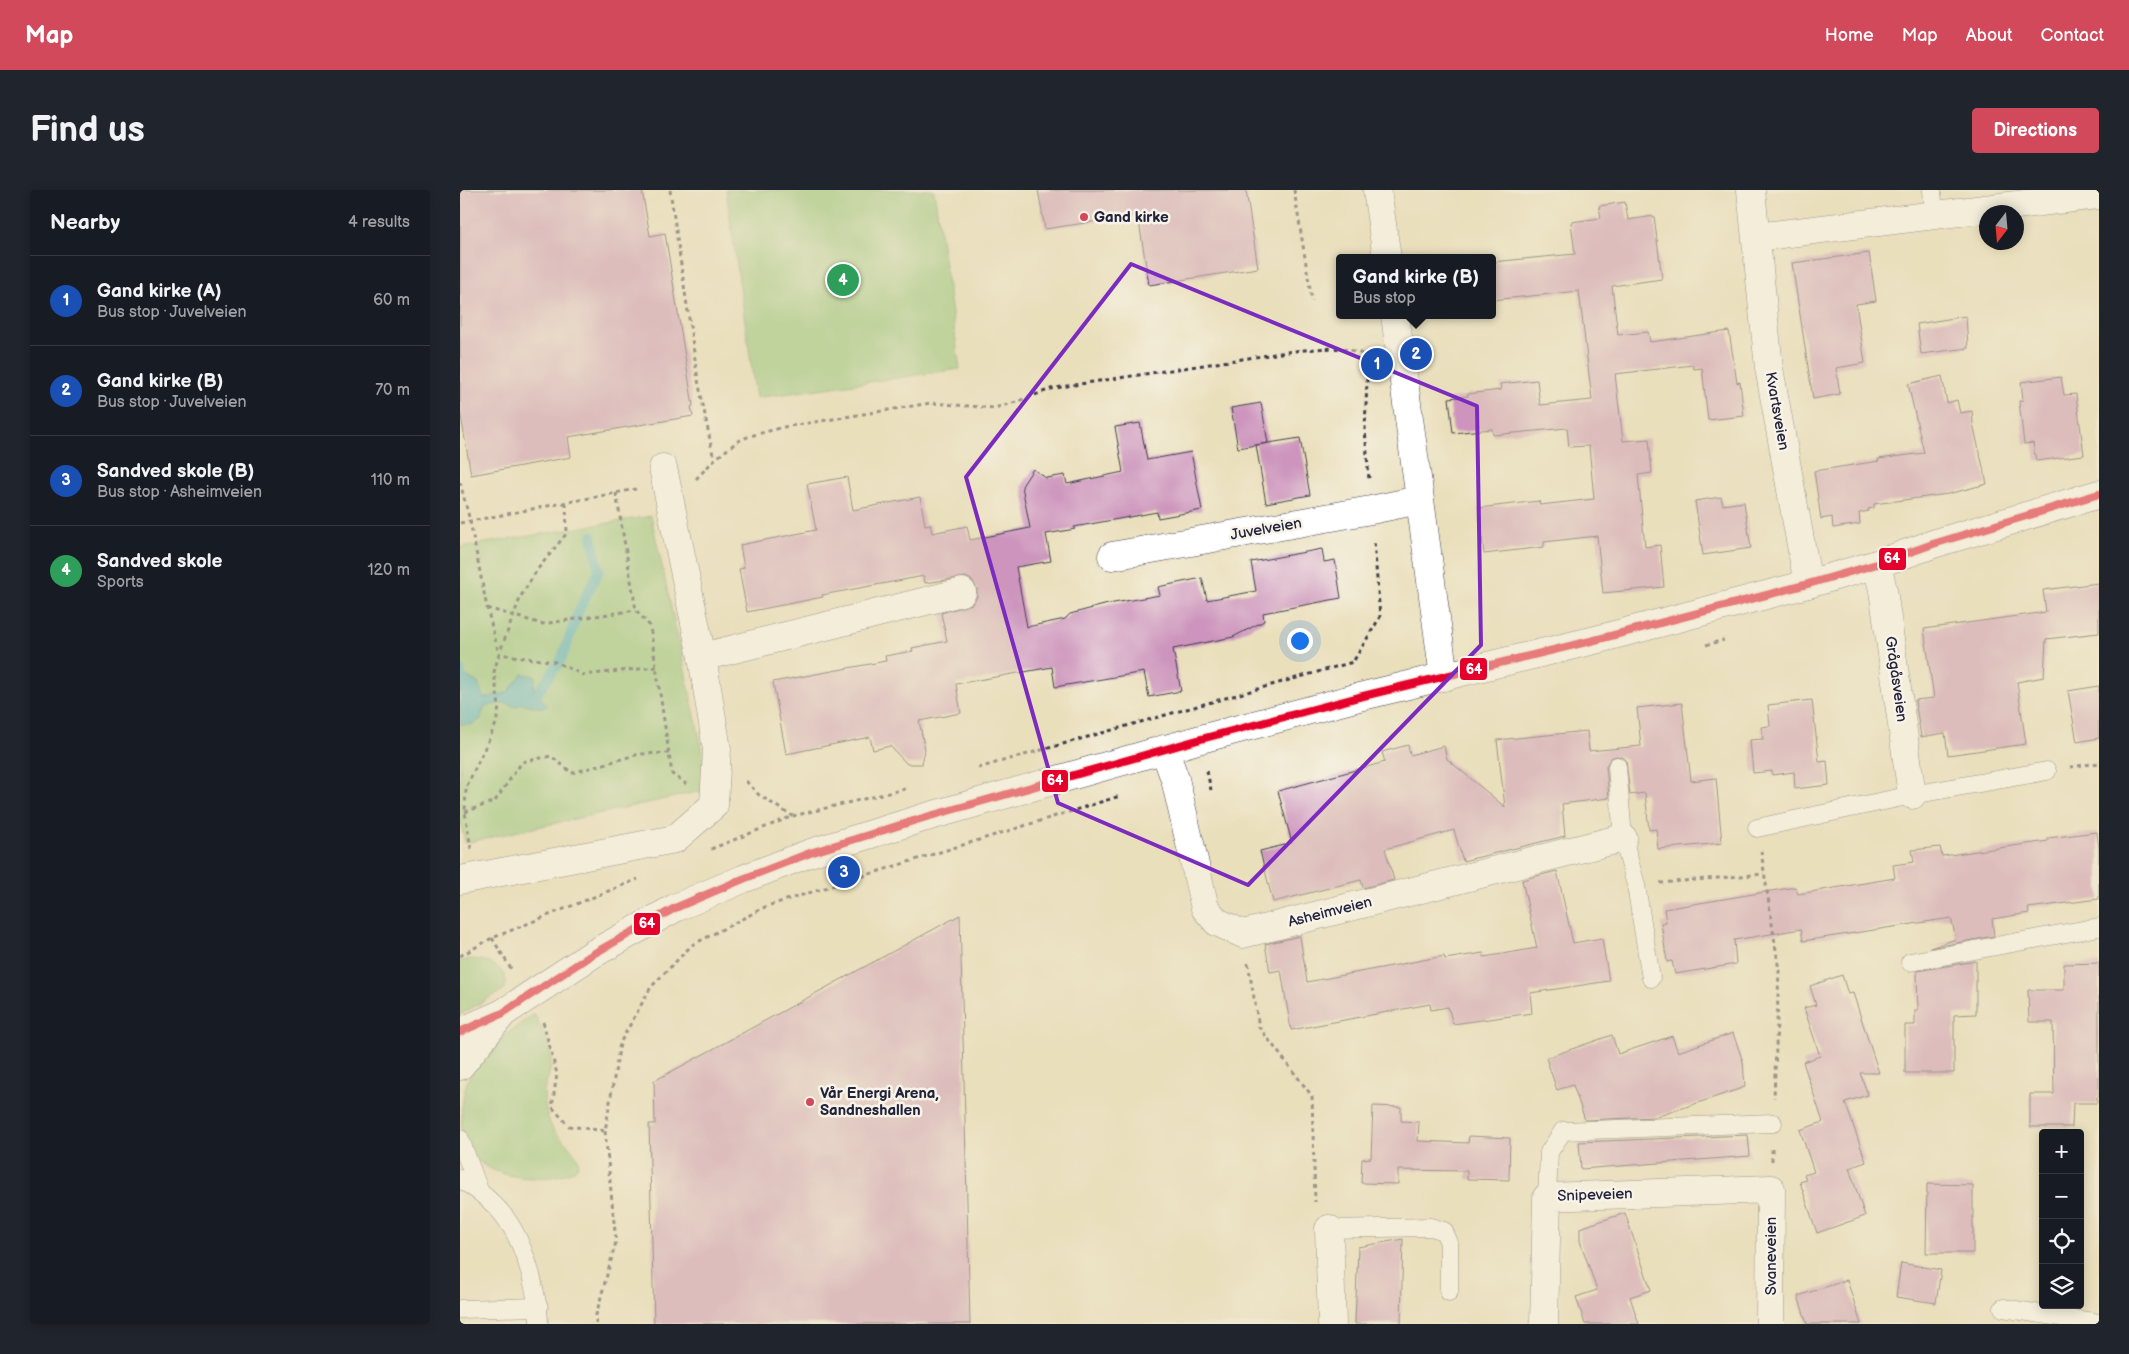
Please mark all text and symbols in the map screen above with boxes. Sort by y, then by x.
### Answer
text: Map [25,21,73,50]
text: Home [1825,25,1874,46]
text: Map [1902,25,1938,46]
text: About [1966,25,2013,46]
text: Contact [2041,25,2104,46]
button: Directions [1972,108,2099,153]
text: Find us [30,109,145,152]
north arrow [1979,205,2024,250]
place label: Gand kirke [1094,208,1169,227]
text: Nearby [50,210,120,235]
marker: Gand kirke [1078,211,1090,223]
text: 4 results [348,213,410,232]
popup [1336,254,1496,319]
pin: 4 [827,261,859,299]
text: Gand kirke (B) [1353,266,1479,289]
text: Gand kirke (A) [97,280,222,303]
text: Bus stop [1353,289,1416,308]
text: 1 [63,291,69,310]
text: 60 m [373,291,410,310]
text: Bus stop · Juvelveien [97,303,246,322]
pin: 2 [1400,335,1432,373]
pin: 1 [1361,345,1393,383]
text: Gand kirke (B) [97,370,223,393]
street label: Kvartsveien [1761,370,1793,452]
text: 2 [61,381,71,400]
text: 70 m [375,381,410,400]
text: Bus stop · Juvelveien [97,393,246,412]
text: Sandved skole (B) [97,460,254,483]
text: 3 [61,471,71,490]
text: 110 m [371,471,410,490]
text: Bus stop · Asheimveien [97,483,262,502]
street label: Juvelveien [1229,513,1303,545]
line badge: 64 [1878,547,1907,571]
text: Sandved skole [97,550,222,573]
text: 64 [1884,550,1901,567]
text: 4 [61,561,71,580]
text: 120 m [367,561,410,580]
text: Sports [97,573,144,592]
your location [1287,628,1313,654]
street label: Grågåsveien [1881,635,1911,723]
line badge: 64 [1459,657,1488,681]
text: 64 [1466,661,1483,678]
line badge: 64 [1041,769,1069,793]
text: 64 [1047,772,1064,789]
pin: 3 [828,853,860,891]
street label: Asheimveien [1286,892,1374,932]
line badge: 64 [633,912,661,936]
text: 64 [639,915,656,932]
place label: Vår Energi Arena, Sandneshallen [820,1084,939,1120]
marker: Vår Energi Arena, Sandneshallen [804,1096,816,1108]
map controls [2039,1129,2084,1309]
button: + [2039,1129,2084,1174]
button: − [2039,1174,2084,1219]
street label: Snipeveien [1557,1184,1633,1206]
street label: Svaneveien [1762,1217,1781,1295]
button: locate [2039,1219,2084,1264]
button: layers [2039,1264,2084,1309]

